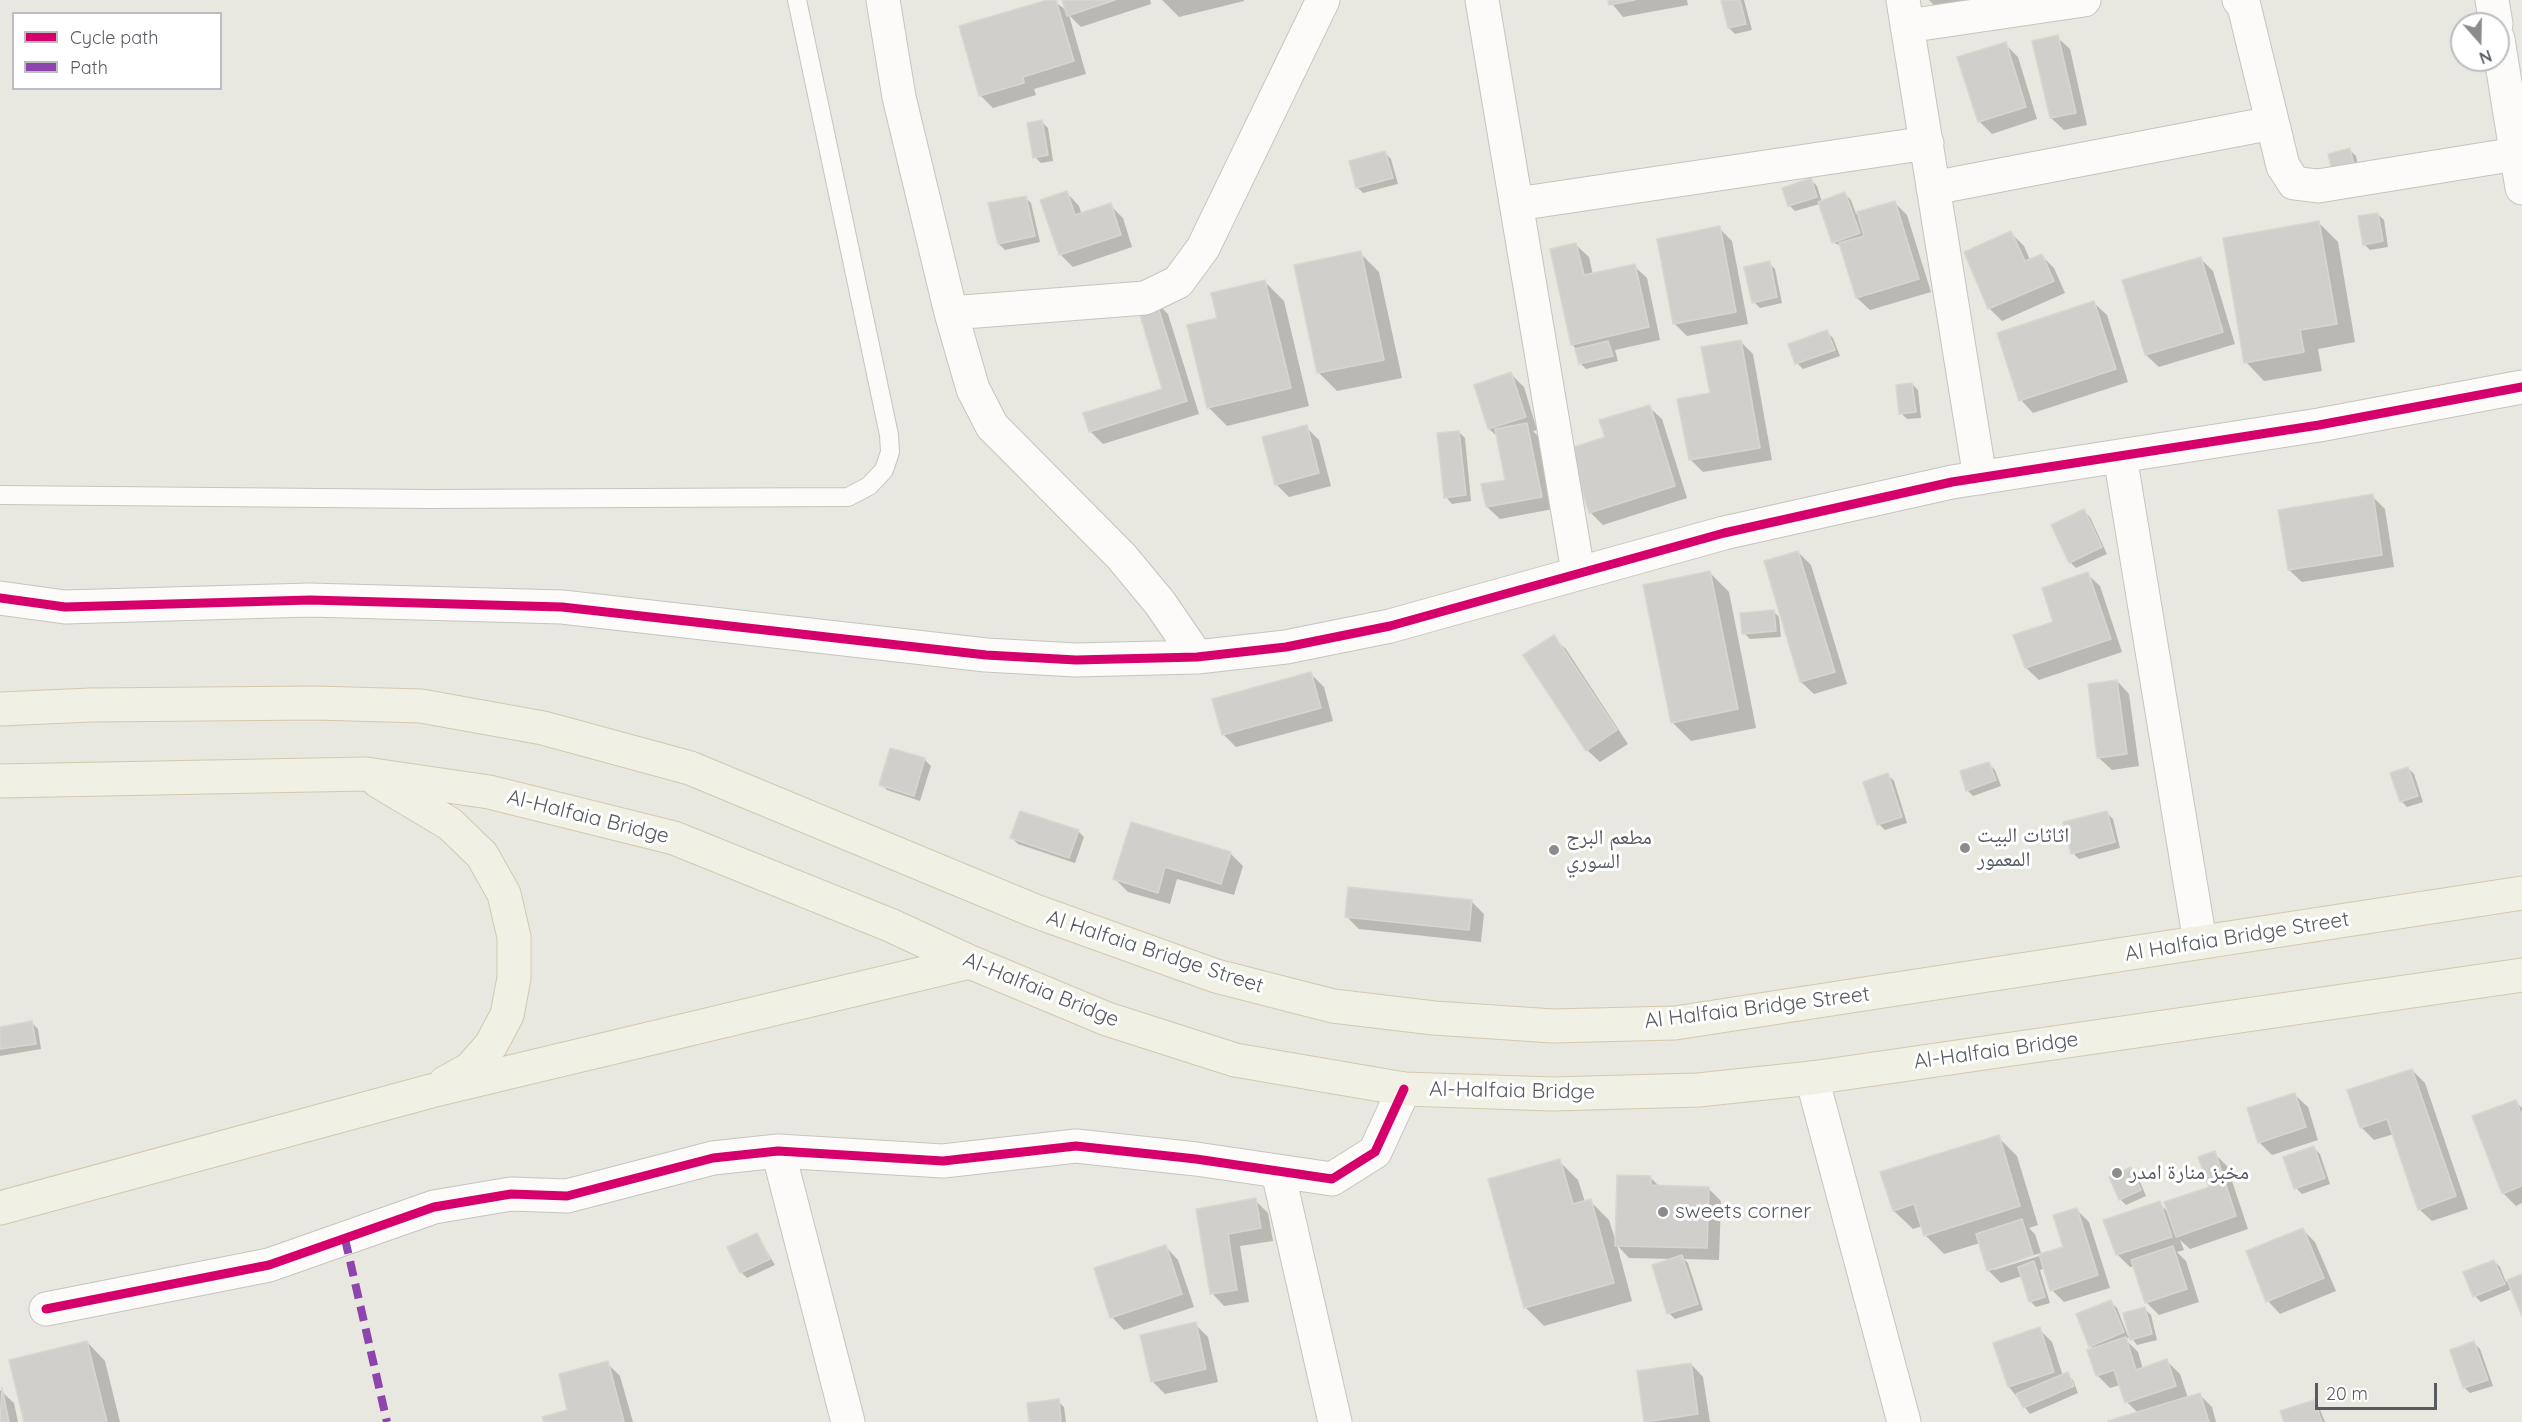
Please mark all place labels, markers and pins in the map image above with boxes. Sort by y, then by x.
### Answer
place label: اثاثات البيت المعمور [1977,823,2069,873]
place label: مطعم البرج السوري [1566,825,1652,875]
marker: اثاثات البيت المعمور [1958,841,1972,855]
marker: مطعم البرج السوري [1547,843,1561,857]
place label: مخبز منارة امدر [2129,1160,2249,1186]
marker: مخبز منارة امدر [2110,1166,2124,1180]
place label: sweets corner [1675,1199,1811,1225]
marker: sweets corner [1656,1205,1670,1219]

